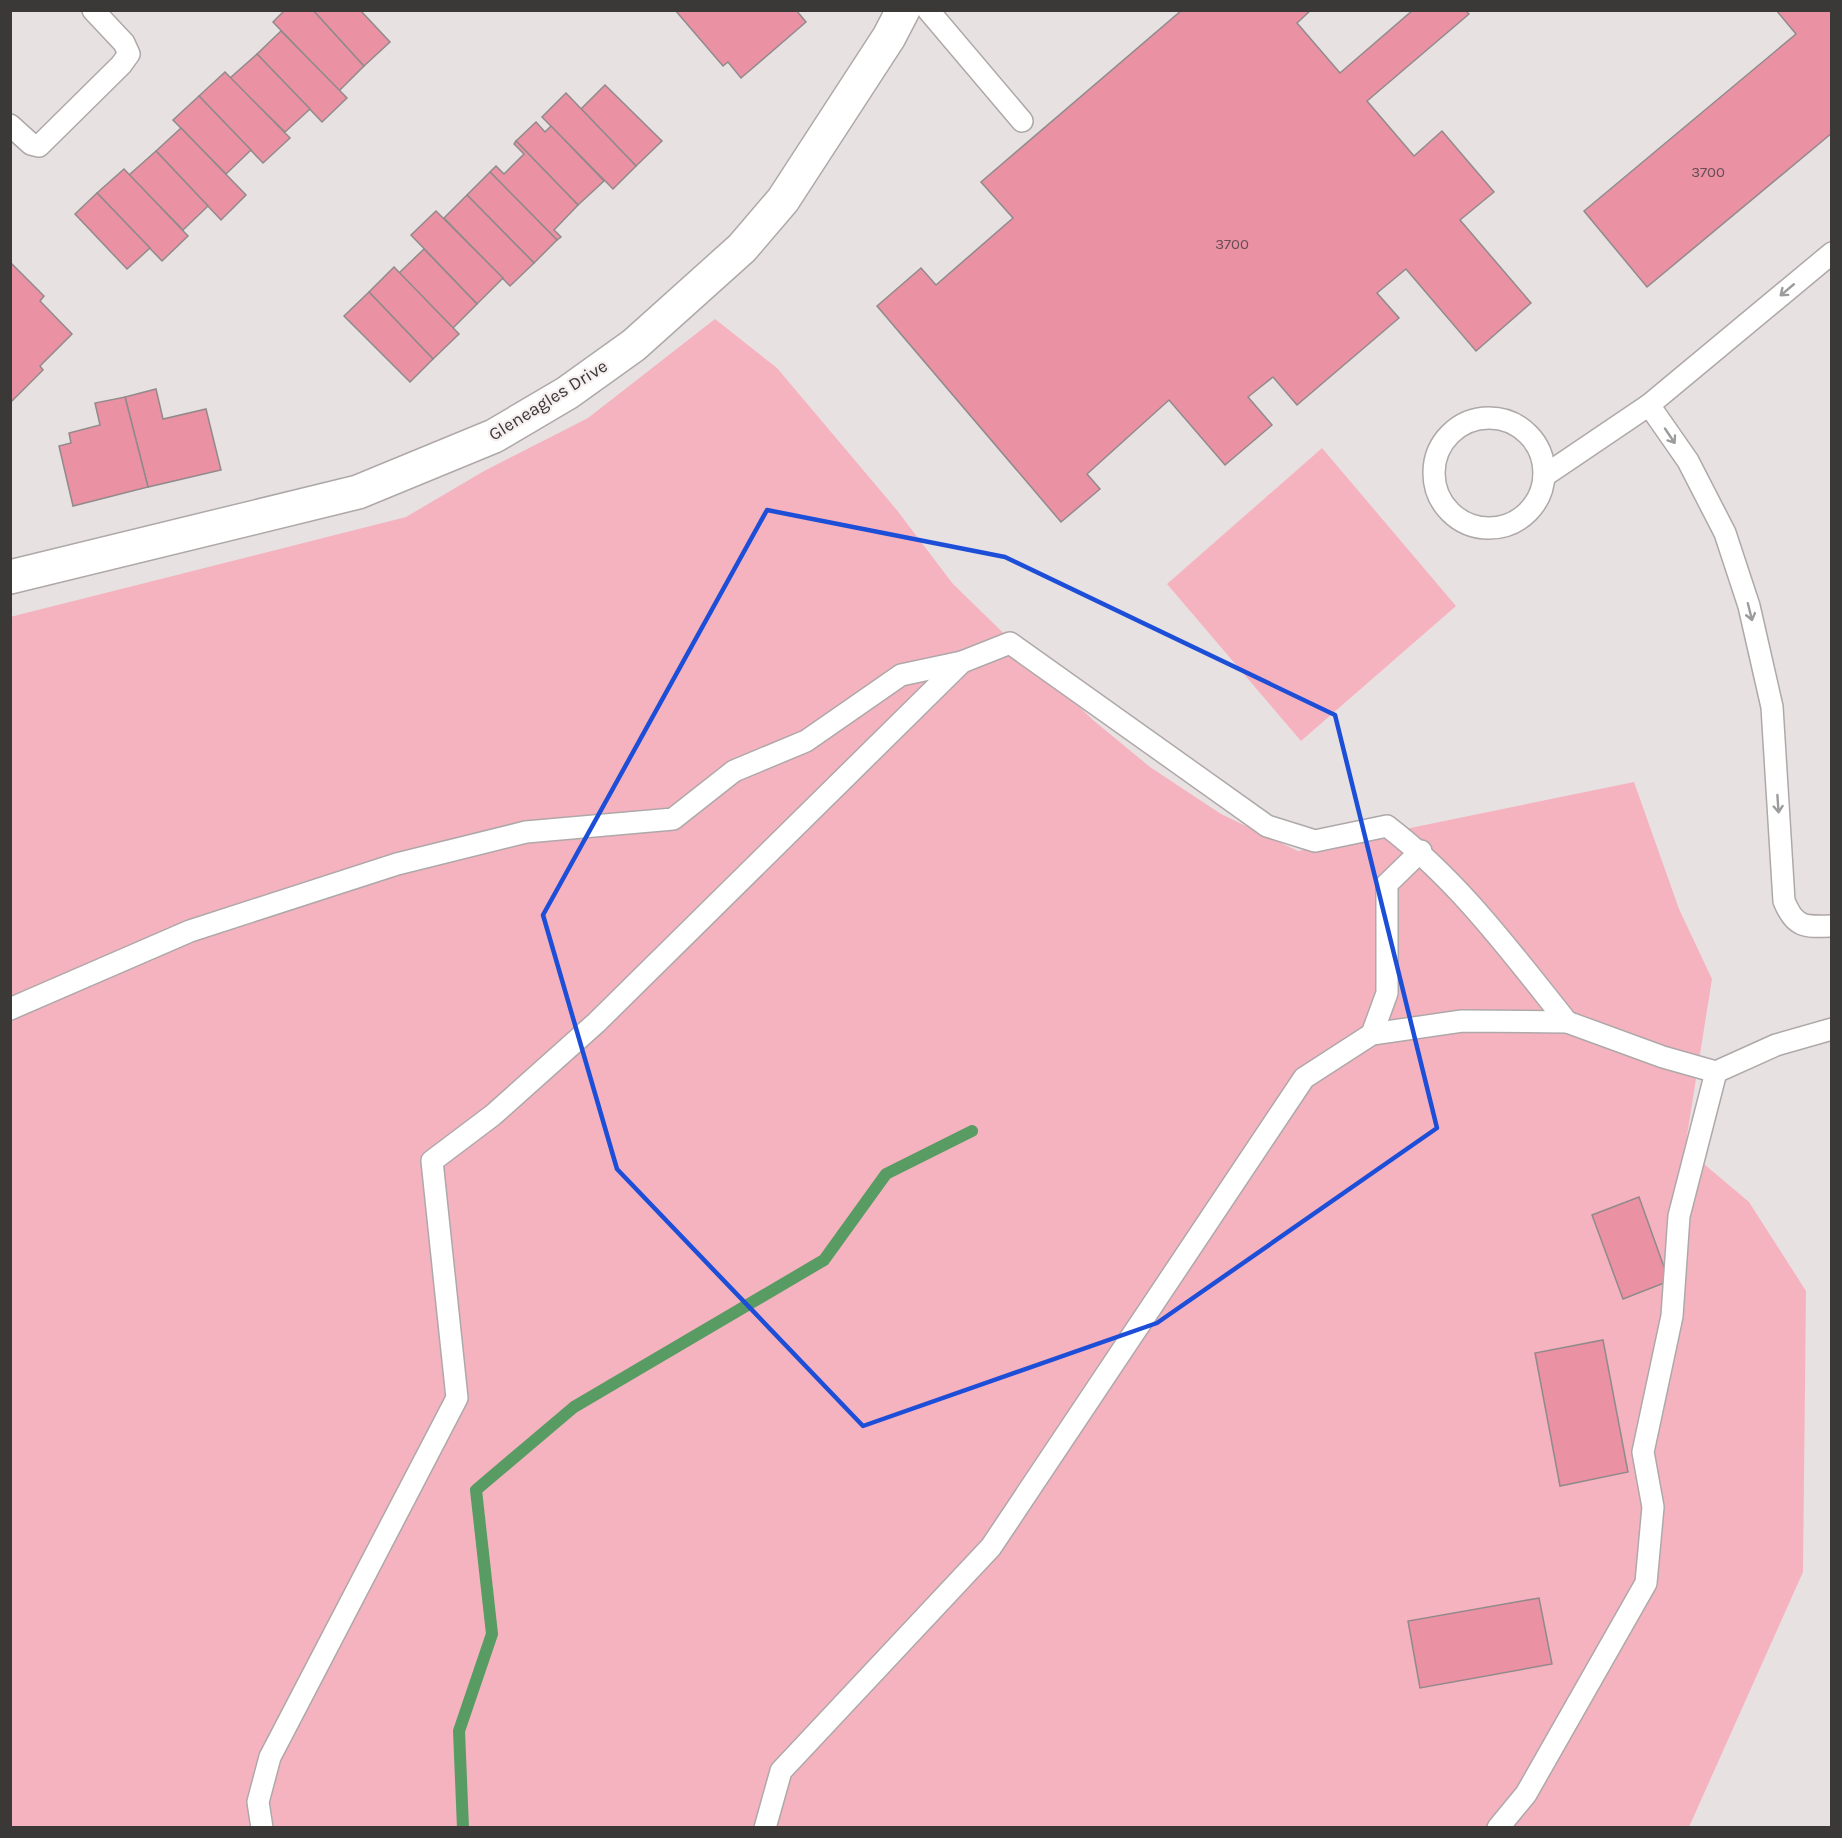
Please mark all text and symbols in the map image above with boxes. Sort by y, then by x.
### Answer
house number: 3700 [1691,163,1725,181]
house number: 3700 [1215,235,1249,253]
one-way arrow [1779,284,1795,297]
street label: Gleneagles Drive [484,355,612,445]
one-way arrow [1664,427,1676,443]
one-way arrow [1745,602,1757,621]
one-way arrow [1773,794,1784,814]

